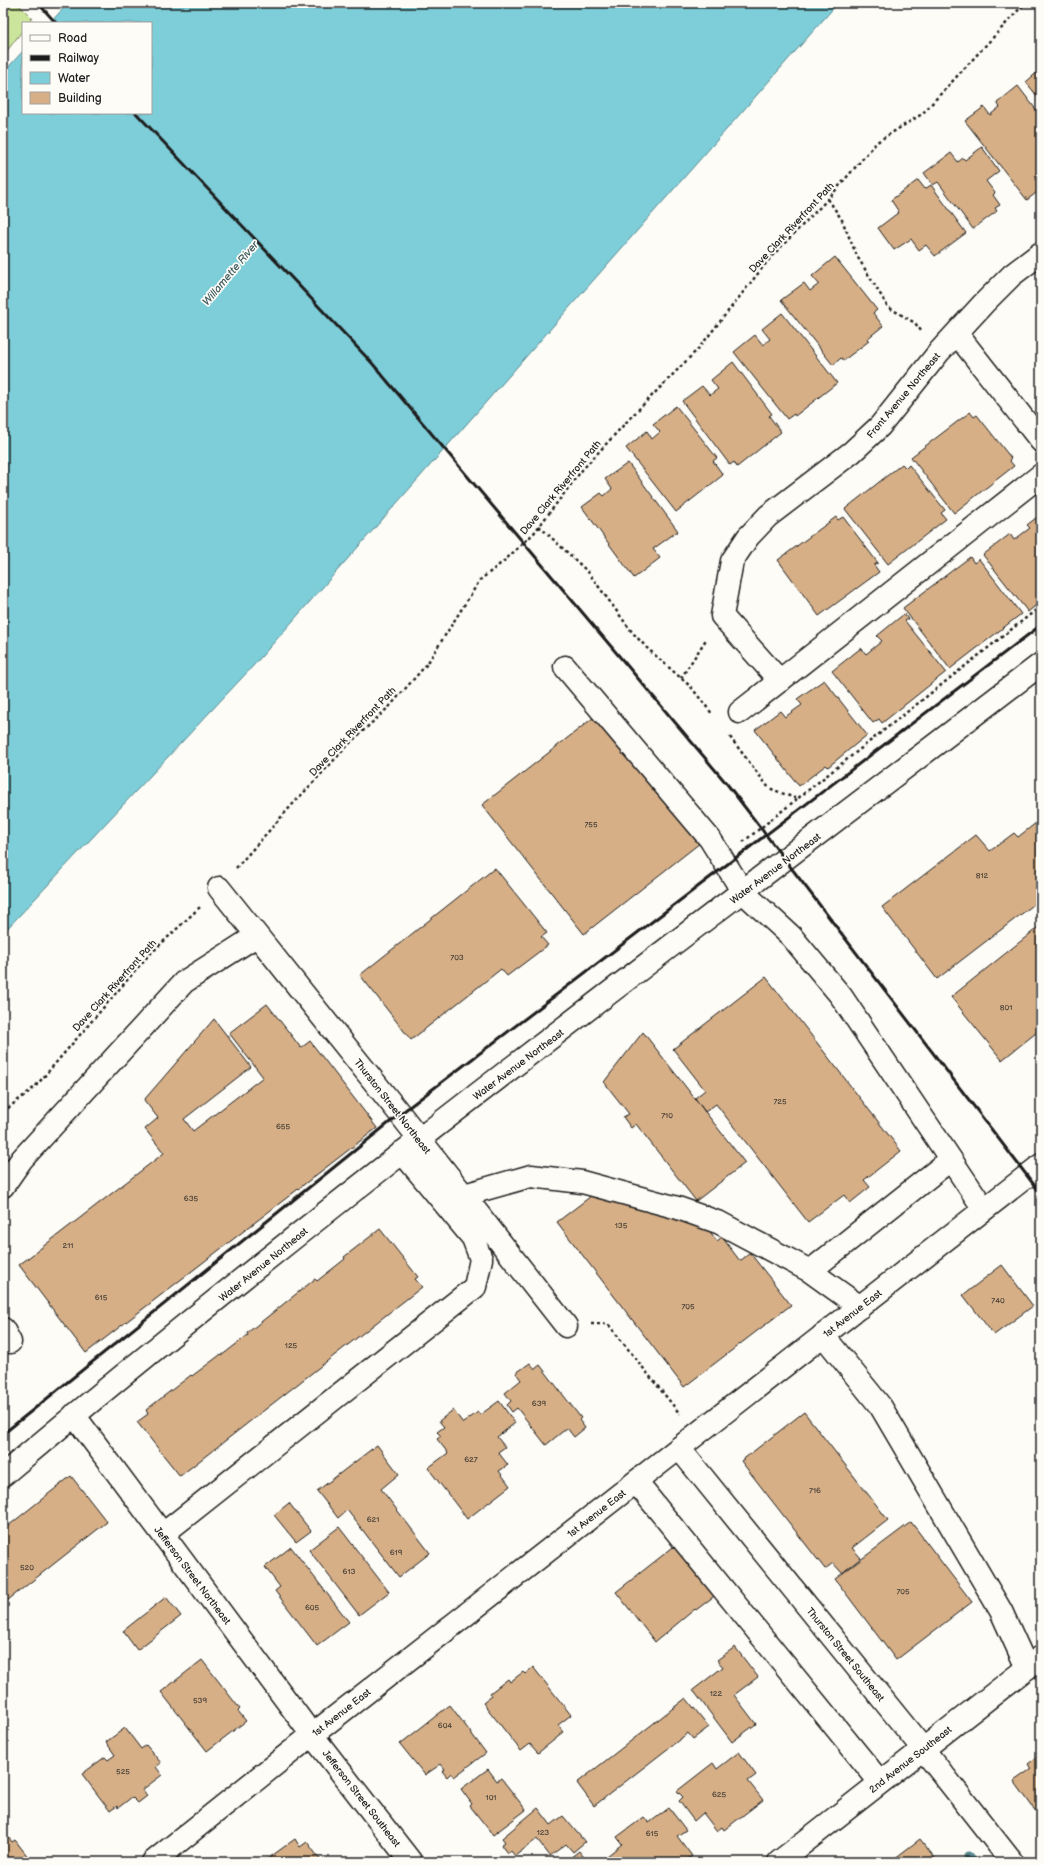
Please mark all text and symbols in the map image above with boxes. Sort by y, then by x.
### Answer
legend [22,22,152,114]
text: Road [58,31,87,46]
text: Railway [58,51,100,66]
text: Water [58,71,90,86]
text: Building [58,91,102,106]
street label: Dave Clark Riverfront Path [747,180,837,275]
water label: Willamette River [200,238,262,308]
street label: Front Avenue Northeast [865,350,943,441]
street label: Dave Clark Riverfront Path [518,438,604,537]
street label: Dave Clark Riverfront Path [307,684,399,779]
house number: 755 [584,820,598,829]
street label: Water Avenue Northeast [728,831,823,907]
house number: 812 [976,871,989,880]
street label: Dave Clark Riverfront Path [70,937,159,1034]
house number: 703 [450,953,464,962]
house number: 801 [1000,1003,1012,1012]
street label: Water Avenue Northeast [471,1027,566,1103]
street label: Thurston Street Northeast [351,1057,433,1157]
house number: 725 [773,1097,787,1106]
house number: 710 [661,1111,673,1120]
house number: 655 [276,1122,290,1131]
house number: 635 [184,1194,199,1203]
house number: 135 [615,1221,628,1230]
street label: Water Avenue Northeast [217,1225,310,1304]
house number: 211 [63,1241,73,1250]
street label: 1st Avenue East [821,1287,884,1340]
house number: 615 [95,1293,108,1302]
house number: 740 [991,1296,1005,1305]
house number: 705 [681,1302,695,1311]
house number: 125 [285,1341,298,1350]
house number: 639 [532,1399,547,1408]
house number: 627 [464,1455,478,1464]
house number: 716 [809,1486,821,1495]
street label: 1st Avenue East [565,1487,628,1540]
house number: 621 [367,1515,379,1524]
street label: Jefferson Street Northeast [151,1524,233,1627]
house number: 619 [390,1548,403,1557]
house number: 520 [20,1563,34,1572]
house number: 613 [343,1567,356,1576]
house number: 705 [896,1587,910,1596]
house number: 605 [305,1603,319,1612]
street label: Thurston Street Southeast [804,1605,887,1704]
street label: 1st Avenue East [310,1686,373,1739]
house number: 122 [710,1689,723,1698]
house number: 539 [193,1696,207,1705]
house number: 604 [438,1721,452,1730]
street label: 2nd Avenue Southeast [867,1724,954,1796]
street label: Jefferson Street Southeast [320,1748,403,1849]
house number: 525 [116,1767,130,1776]
house number: 625 [712,1790,727,1799]
house number: 101 [486,1793,496,1802]
house number: 123 [537,1828,549,1837]
house number: 615 [646,1829,659,1838]

